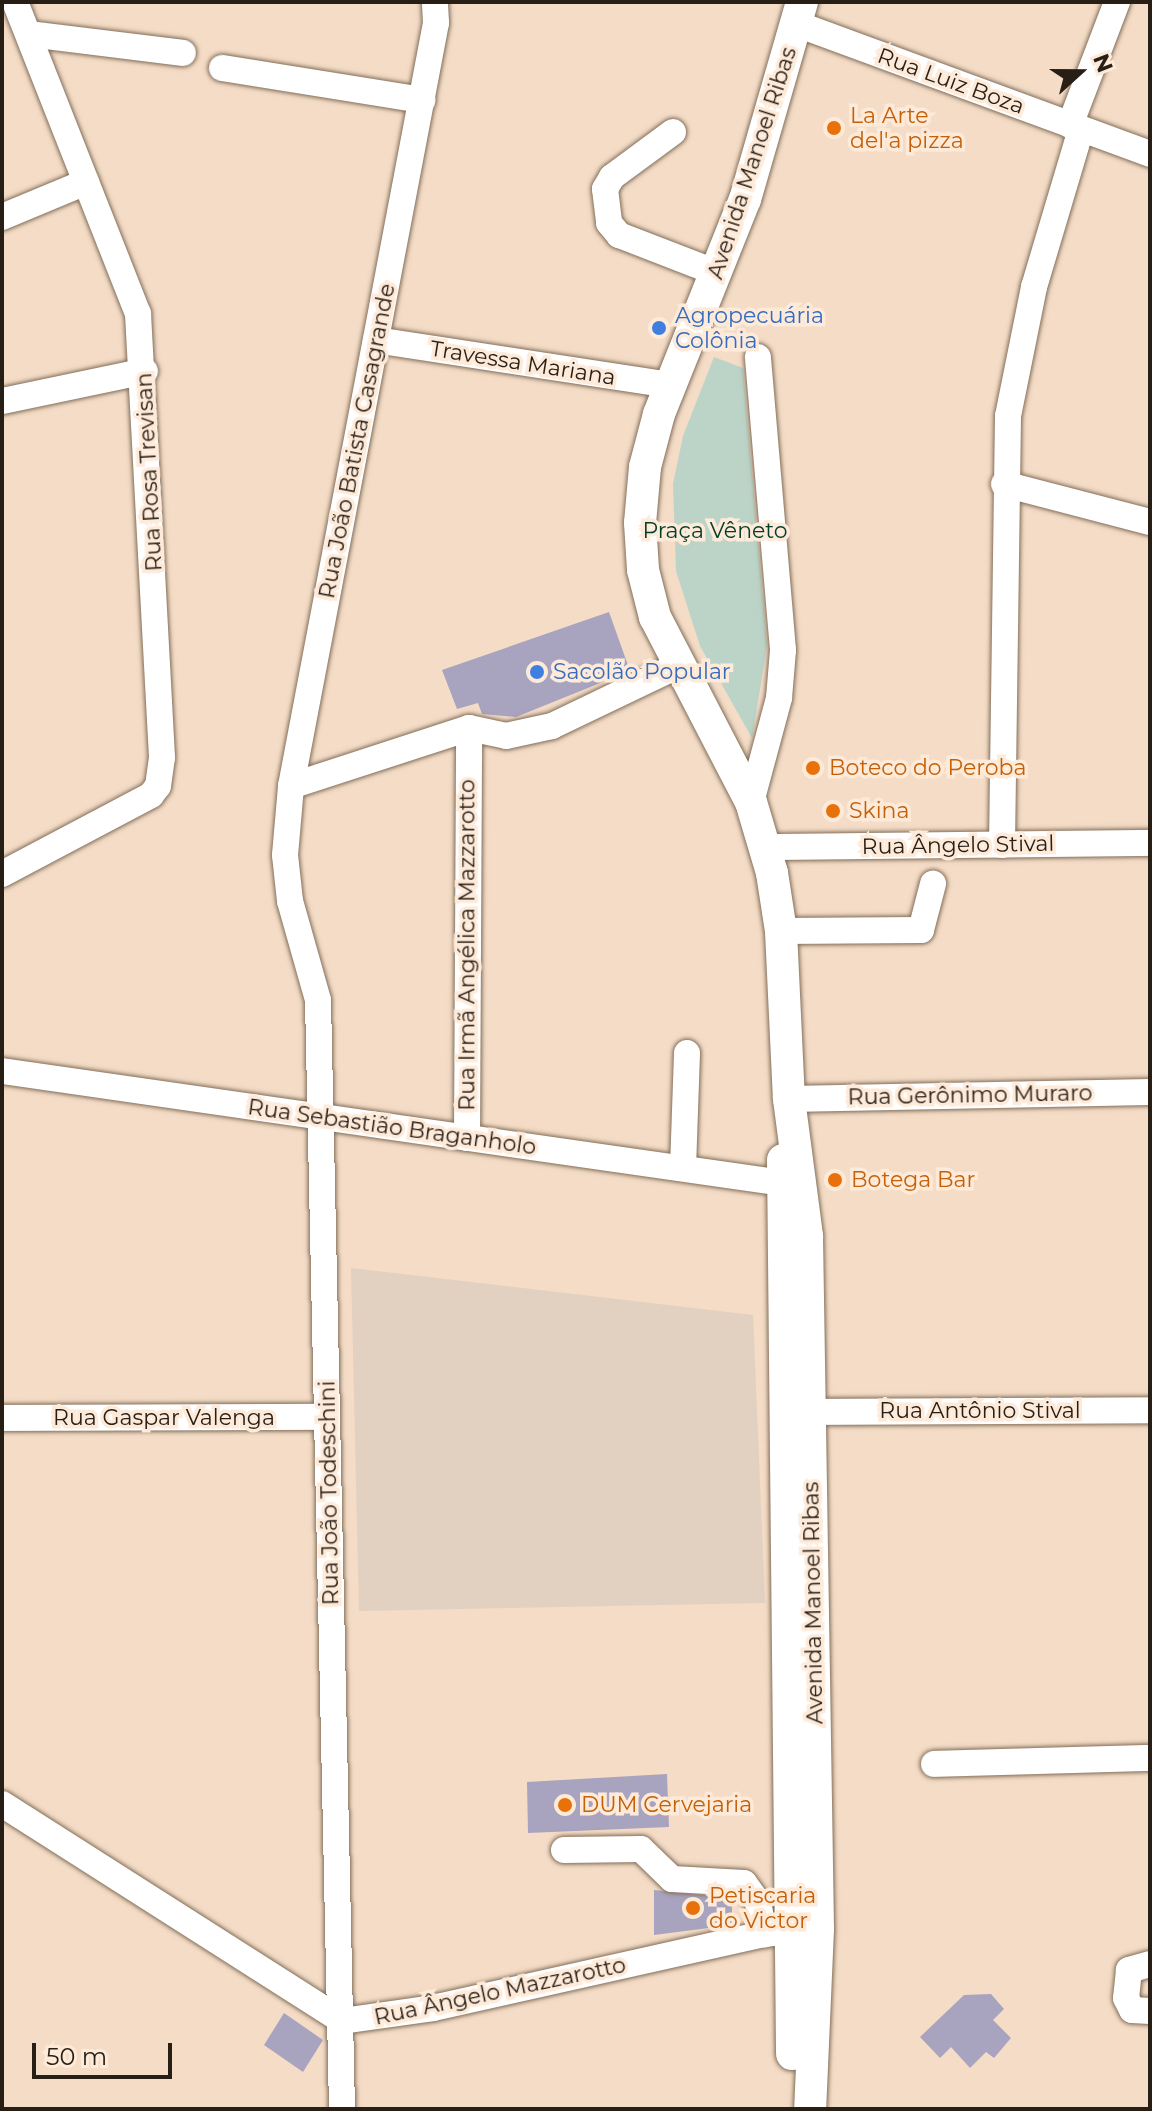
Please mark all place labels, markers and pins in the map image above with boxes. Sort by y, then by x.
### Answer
place label: La Arte del'a pizza [850,102,964,154]
marker: La Arte del'a pizza [825,119,843,137]
place label: Agropecuária Colônia [675,302,824,354]
marker: Agropecuária Colônia [650,319,668,337]
place label: Sacolão Popular [553,659,731,685]
marker: Sacolão Popular [528,663,546,681]
place label: Boteco do Peroba [829,755,1026,781]
marker: Boteco do Peroba [804,759,822,777]
place label: Skina [849,798,909,824]
marker: Skina [824,802,842,820]
place label: Botega Bar [851,1167,975,1193]
marker: Botega Bar [826,1171,844,1189]
place label: DUM Cervejaria [581,1792,752,1818]
marker: DUM Cervejaria [556,1796,574,1814]
place label: Petiscaria do Victor [709,1882,816,1934]
marker: Petiscaria do Victor [684,1899,702,1917]

